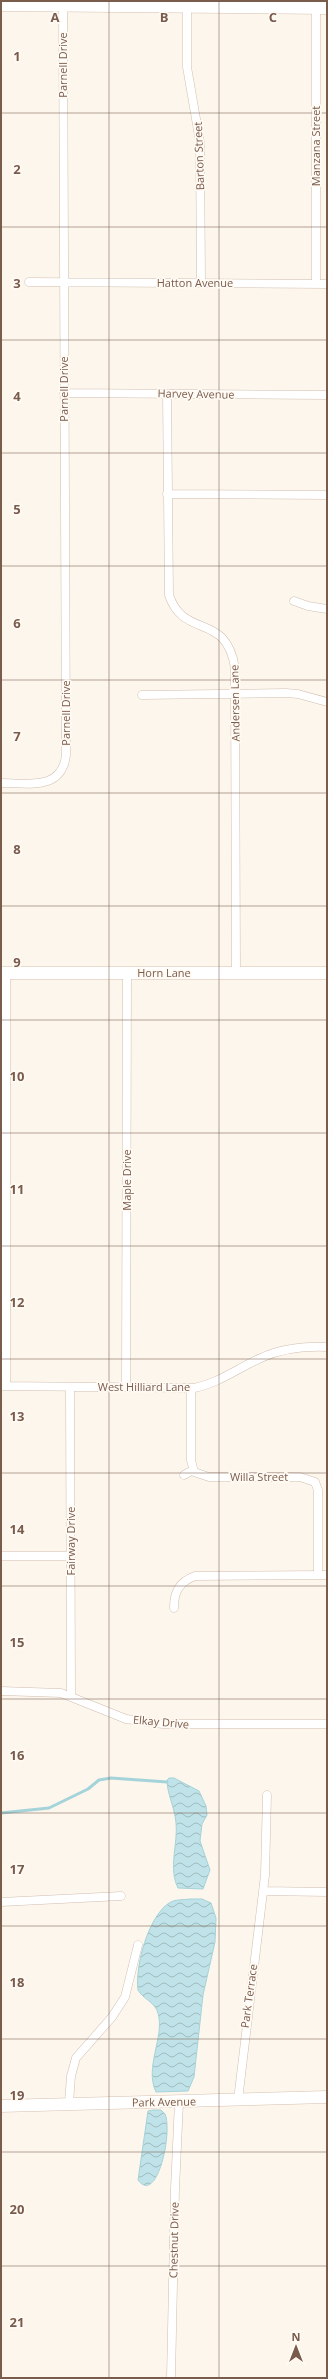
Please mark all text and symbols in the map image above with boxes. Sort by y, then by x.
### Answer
text: A [51,8,60,26]
text: B [160,8,169,26]
text: C [269,8,277,26]
street label: Parnell Drive [55,32,70,98]
text: 1 [13,47,21,65]
street label: Manzana Street [308,106,323,186]
street label: Barton Street [190,121,207,191]
text: 2 [13,160,21,178]
text: 3 [13,274,21,292]
street label: Hatton Avenue [157,275,233,290]
street label: Parnell Drive [56,356,71,422]
street label: Harvey Avenue [157,385,235,402]
text: 4 [13,387,21,405]
text: 5 [13,500,21,518]
text: 6 [13,614,21,632]
street label: Andersen Lane [226,664,243,742]
street label: Parnell Drive [58,680,73,746]
text: 7 [13,727,21,745]
text: 8 [13,840,21,858]
text: 9 [13,953,21,971]
street label: Horn Lane [137,965,191,980]
text: 10 [10,1067,24,1085]
street label: Maple Drive [119,1149,134,1211]
text: 11 [10,1180,24,1198]
text: 12 [10,1293,25,1311]
street label: West Hilliard Lane [98,1379,190,1394]
text: 13 [10,1407,24,1425]
street label: Willa Street [230,1469,288,1484]
street label: Fairway Drive [63,1507,78,1576]
text: 14 [10,1520,25,1538]
text: 15 [10,1633,24,1651]
street label: Elkay Drive [132,1712,190,1731]
text: 16 [10,1746,25,1764]
text: 17 [10,1860,25,1878]
street label: Park Terrace [237,1963,260,2029]
text: 18 [10,1973,24,1991]
text: 19 [10,2086,24,2104]
street label: Park Avenue [132,2093,196,2110]
text: 20 [10,2200,24,2218]
street label: Chestnut Drive [165,2202,182,2278]
text: 21 [10,2313,24,2331]
north arrow [276,2327,316,2367]
text: N [292,2329,300,2344]

